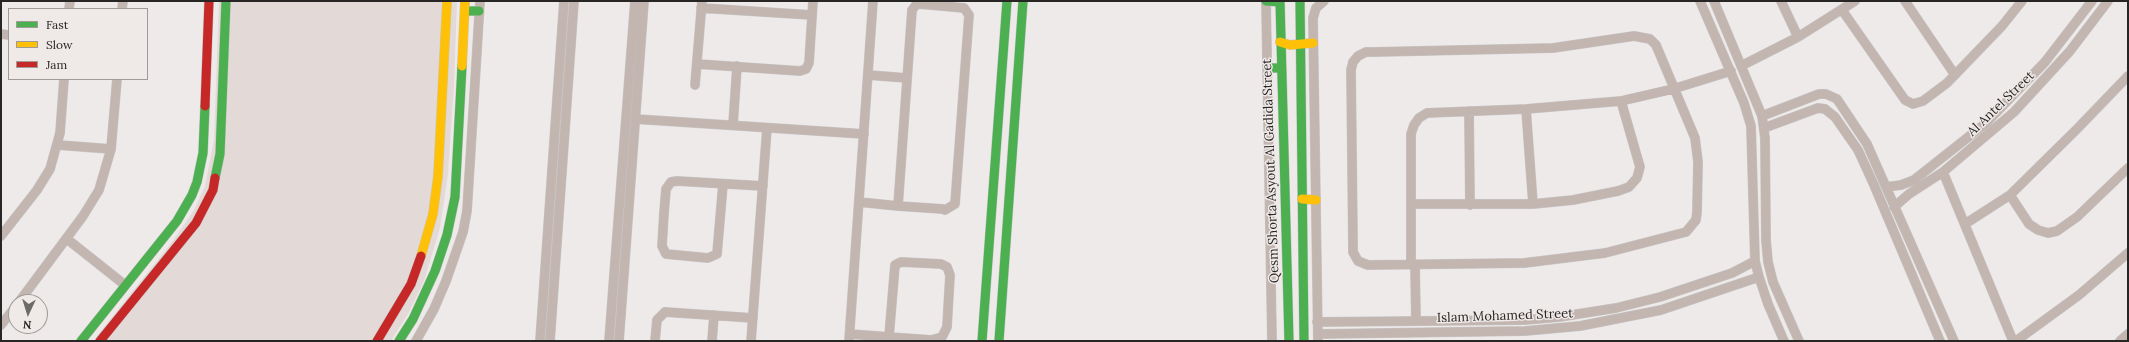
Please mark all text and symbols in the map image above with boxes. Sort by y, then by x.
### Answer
legend [8,8,148,80]
text: Fast [46,17,69,32]
text: Slow [46,37,73,52]
text: Jam [46,57,67,72]
street label: Qesm Shorta Asyout Al Gadida Street [1259,58,1283,284]
street label: Al Antel Street [1964,68,2038,140]
north arrow [8,294,48,334]
street label: Islam Mohamed Street [1437,306,1573,326]
text: N [23,318,32,332]

